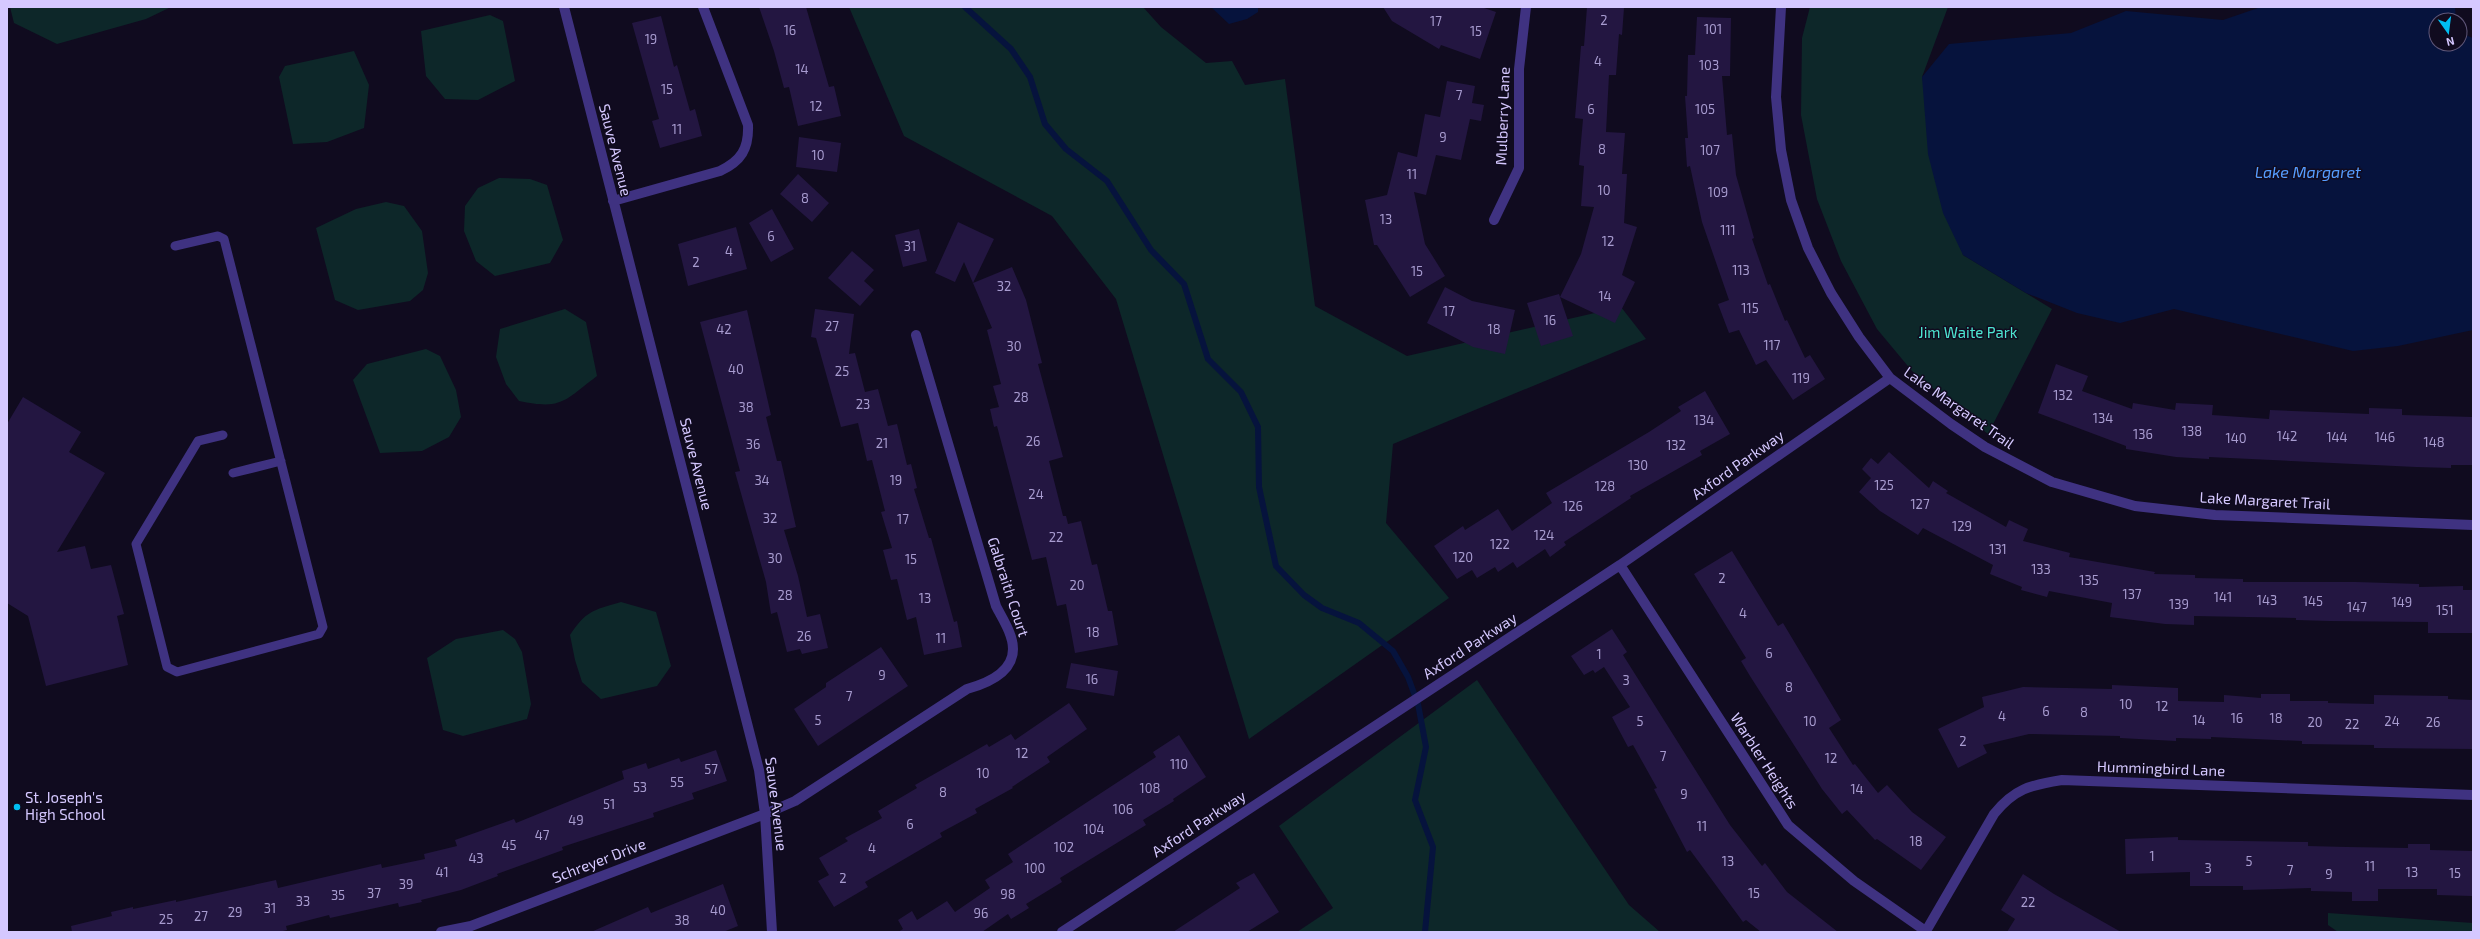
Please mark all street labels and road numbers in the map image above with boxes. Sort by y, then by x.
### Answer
street label: Mulberry Lane [1491,66,1513,165]
street label: Sauve Avenue [596,102,636,198]
street label: Lake Margaret Trail [1901,362,2019,452]
street label: Sauve Avenue [677,416,717,512]
street label: Axford Parkway [1688,426,1787,503]
street label: Lake Margaret Trail [2199,488,2331,512]
street label: Galbraith Court [984,535,1034,639]
street label: Axford Parkway [1419,608,1520,682]
street label: Warbler Heights [1727,709,1803,812]
street label: Sauve Avenue [762,756,792,852]
street label: Hummingbird Lane [2097,757,2226,779]
street label: Axford Parkway [1148,786,1249,860]
street label: Schreyer Drive [549,834,648,886]

